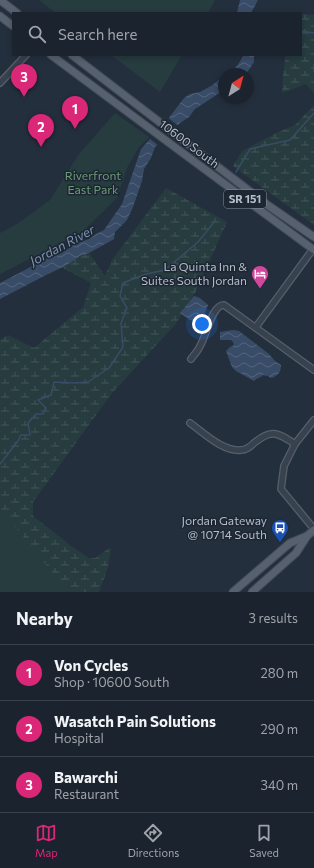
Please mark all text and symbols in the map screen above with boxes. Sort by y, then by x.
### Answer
search box [12,12,302,56]
icon: search [26,23,48,45]
text: Search here [58,25,137,43]
pin: 3 [11,64,37,97]
north arrow [218,68,254,104]
pin: 1 [62,96,88,129]
pin: 2 [28,114,54,147]
street label: 10600 South [157,116,222,170]
park label: Riverfront East Park [65,168,121,196]
road number: SR 151 [224,190,266,208]
water label: Jordan River [26,221,98,269]
place label: La Quinta Inn & Suites South Jordan [141,259,247,288]
hotel icon: La Quinta Inn & Suites South Jordan [250,264,270,289]
your location [192,314,212,334]
place label: Jordan Gateway @ 10714 South [181,513,267,541]
bus stop icon: Jordan Gateway @ 10714 South [270,518,290,543]
text: Nearby [16,608,73,629]
text: 3 results [249,610,298,626]
text: Von Cycles [54,656,128,674]
text: 1 [26,665,32,681]
text: 280 m [261,665,298,681]
text: Shop · 10600 South [54,674,169,690]
text: Wasatch Pain Solutions [54,712,216,730]
text: 2 [25,721,33,737]
text: 290 m [261,721,298,737]
text: Hospital [54,730,104,746]
text: Bawarchi [54,768,118,786]
text: 3 [25,777,33,793]
text: 340 m [260,777,298,793]
text: Restaurant [54,786,119,802]
tab: Map [35,822,58,859]
tab: Directions [128,822,179,859]
tab: Saved [249,822,279,859]

